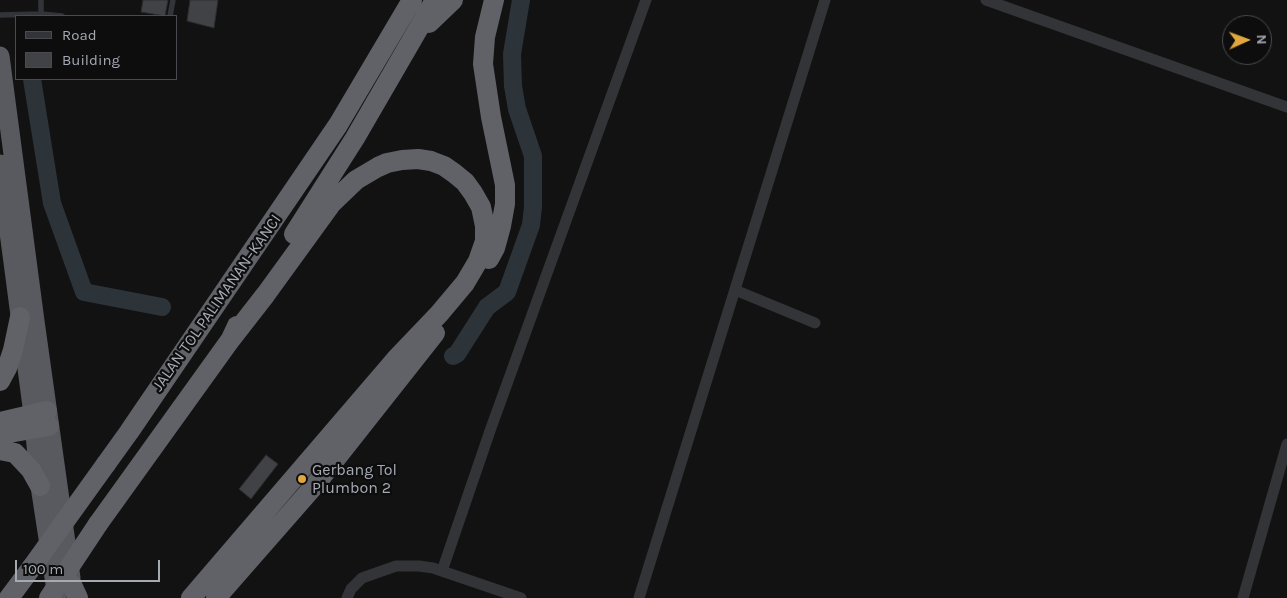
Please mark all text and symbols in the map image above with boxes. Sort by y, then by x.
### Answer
legend [15,15,178,80]
north arrow [1222,15,1272,65]
text: Road [62,26,97,44]
text: N [1253,34,1270,45]
text: Building [62,51,120,69]
street label: JALAN TOL PALIMANAN–KANCI [148,211,286,395]
place label: Gerbang Tol Plumbon 2 [312,460,397,498]
marker: Gerbang Tol Plumbon 2 [296,473,308,485]
scale bar [18,550,162,582]
text: 100 m [23,560,63,578]

